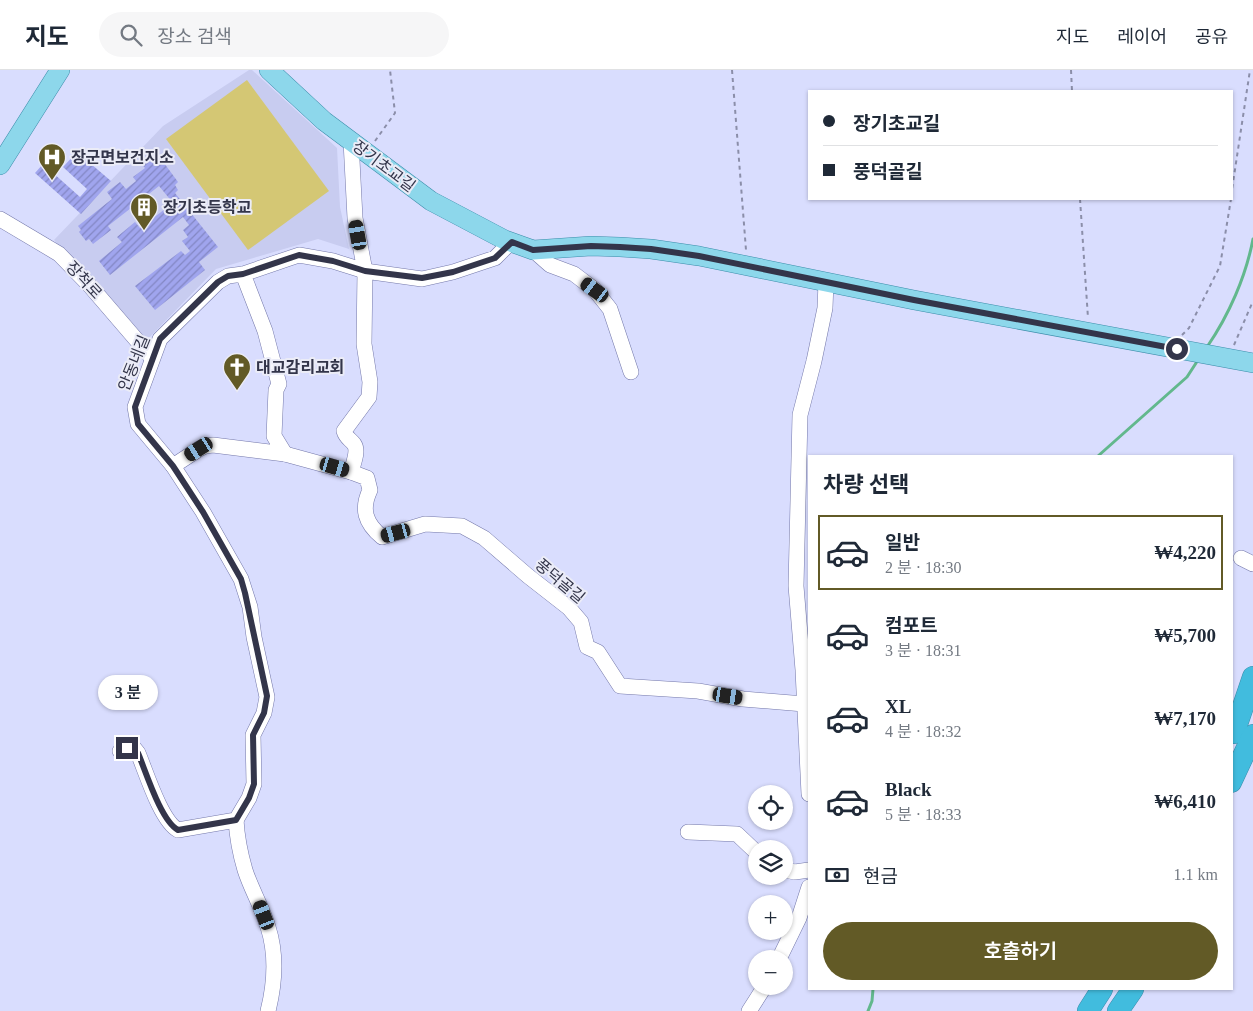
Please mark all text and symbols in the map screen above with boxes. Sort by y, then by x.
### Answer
search box [99,12,449,57]
icon: search [117,21,145,49]
text: 지도 [25,24,69,50]
text: 장소 검색 [157,26,232,47]
text: 지도 [1056,27,1089,47]
text: 레이어 [1117,27,1167,47]
text: 공유 [1195,27,1228,47]
text: 장기초교길 [853,113,940,134]
street label: 장기초교길 [349,137,419,195]
hospital icon: 장군면보건지소 [37,142,67,181]
place label: 장군면보건지소 [71,149,174,166]
text: 풍덕골길 [853,161,923,182]
building icon: 장기초등학교 [129,192,159,231]
place label: 장기초등학교 [163,198,252,216]
car [348,219,367,251]
street label: 장척로 [63,258,105,302]
car [578,275,611,305]
street label: 안동네길 [115,333,153,393]
route start [1166,338,1188,360]
church icon: 대교감리교회 [222,352,252,391]
place label: 대교감리교회 [256,359,344,376]
car [182,435,215,463]
car [318,456,351,478]
text: 차량 선택 [823,472,909,497]
car [379,522,412,544]
icon: car [825,530,870,575]
text: 일반 [885,532,920,553]
text: ₩4,220 [1154,542,1216,563]
street label: 풍덕골길 [532,556,588,606]
text: 2 분 · 18:30 [885,559,962,576]
icon: car [825,613,870,658]
text: 컴포트 [885,615,937,636]
text: ₩5,700 [1154,625,1216,646]
text: 3 분 · 18:31 [885,642,962,659]
callout: 3 분 [97,676,157,710]
text: 3 분 [115,684,141,701]
car [712,686,743,706]
icon: car [825,696,870,741]
text: XL [885,696,911,717]
text: ₩7,170 [1154,708,1216,729]
text: 4 분 · 18:32 [885,723,962,740]
route end [116,737,138,759]
icon: car [825,779,870,824]
text: Black [885,779,931,800]
map controls [748,785,793,995]
button: locate [748,785,793,830]
text: ₩6,410 [1154,791,1216,812]
text: 5 분 · 18:33 [885,806,962,823]
button: layers [748,840,793,885]
icon: cash [823,861,851,889]
text: 현금 [863,866,898,887]
text: 1.1 km [1174,866,1218,883]
button: + [748,895,793,940]
car [251,898,276,932]
button: 호출하기 [823,922,1218,980]
button: − [748,950,793,995]

